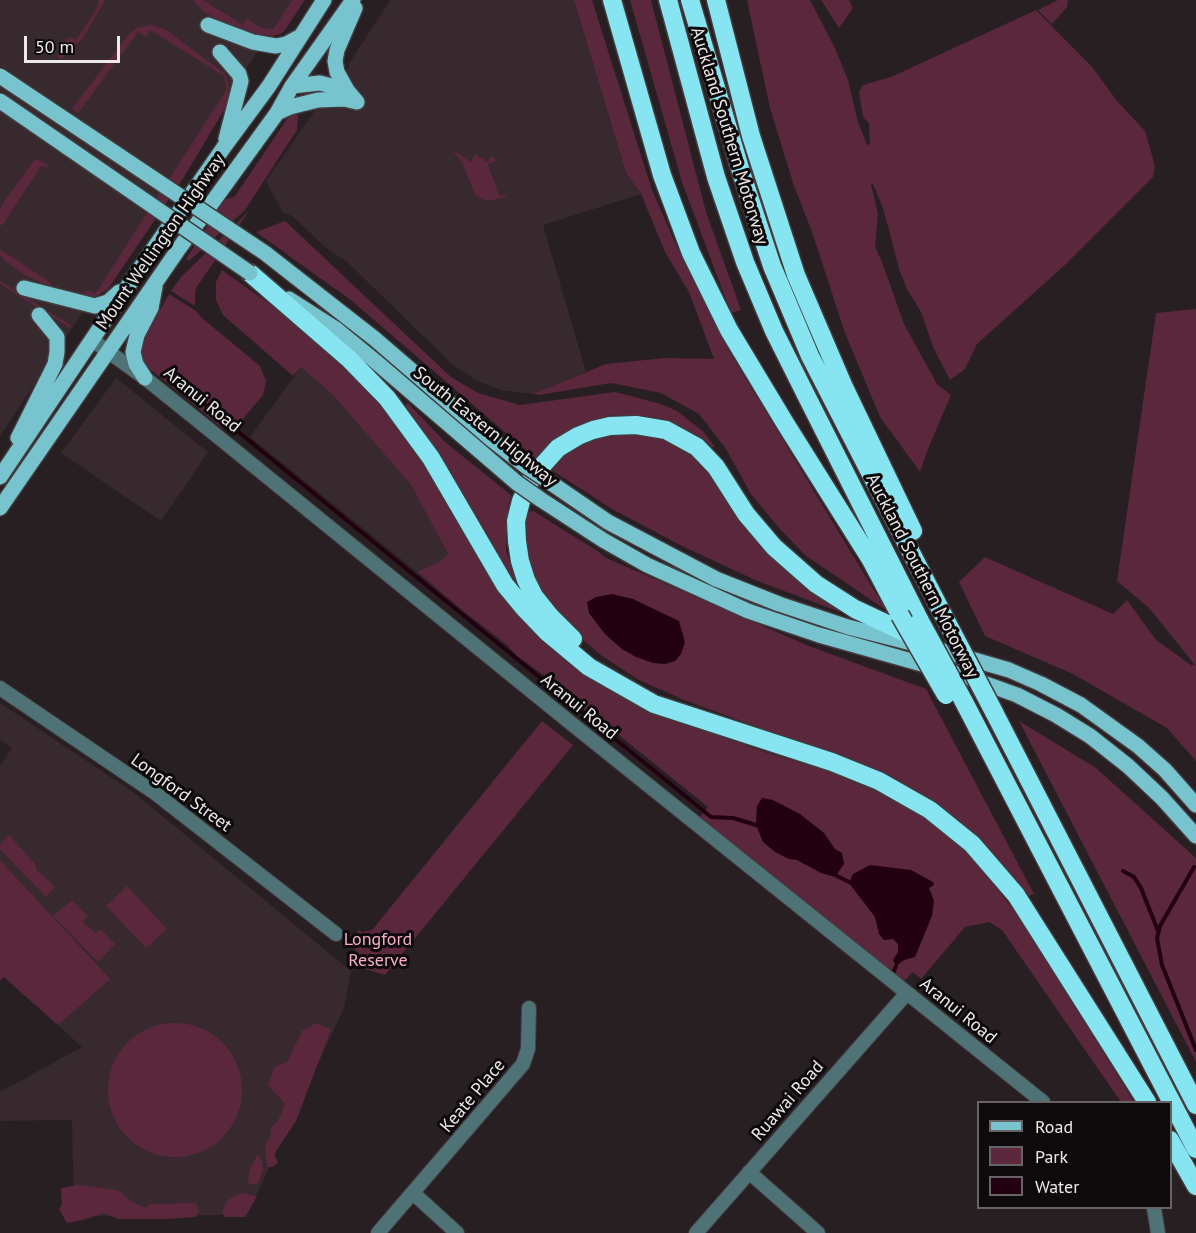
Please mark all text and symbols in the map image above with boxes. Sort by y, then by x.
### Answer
scale bar [27,24,123,62]
street label: Auckland Southern Motorway [686,25,772,247]
text: 50 m [35,35,74,58]
street label: Mount Wellington Highway [92,150,230,334]
street label: Aranui Road [159,362,245,438]
street label: South Eastern Highway [409,362,561,492]
street label: Auckland Southern Motorway [861,470,983,682]
street label: Aranui Road [536,669,622,745]
street label: Longford Street [126,749,236,837]
park label: Longford Reserve [344,929,412,972]
street label: Aranui Road [915,973,1001,1049]
street label: Keate Place [436,1055,510,1137]
street label: Ruawai Road [747,1057,829,1145]
legend [977,1101,1172,1209]
text: Road [1035,1115,1073,1138]
text: Park [1035,1145,1068,1168]
text: Water [1035,1175,1079,1198]

